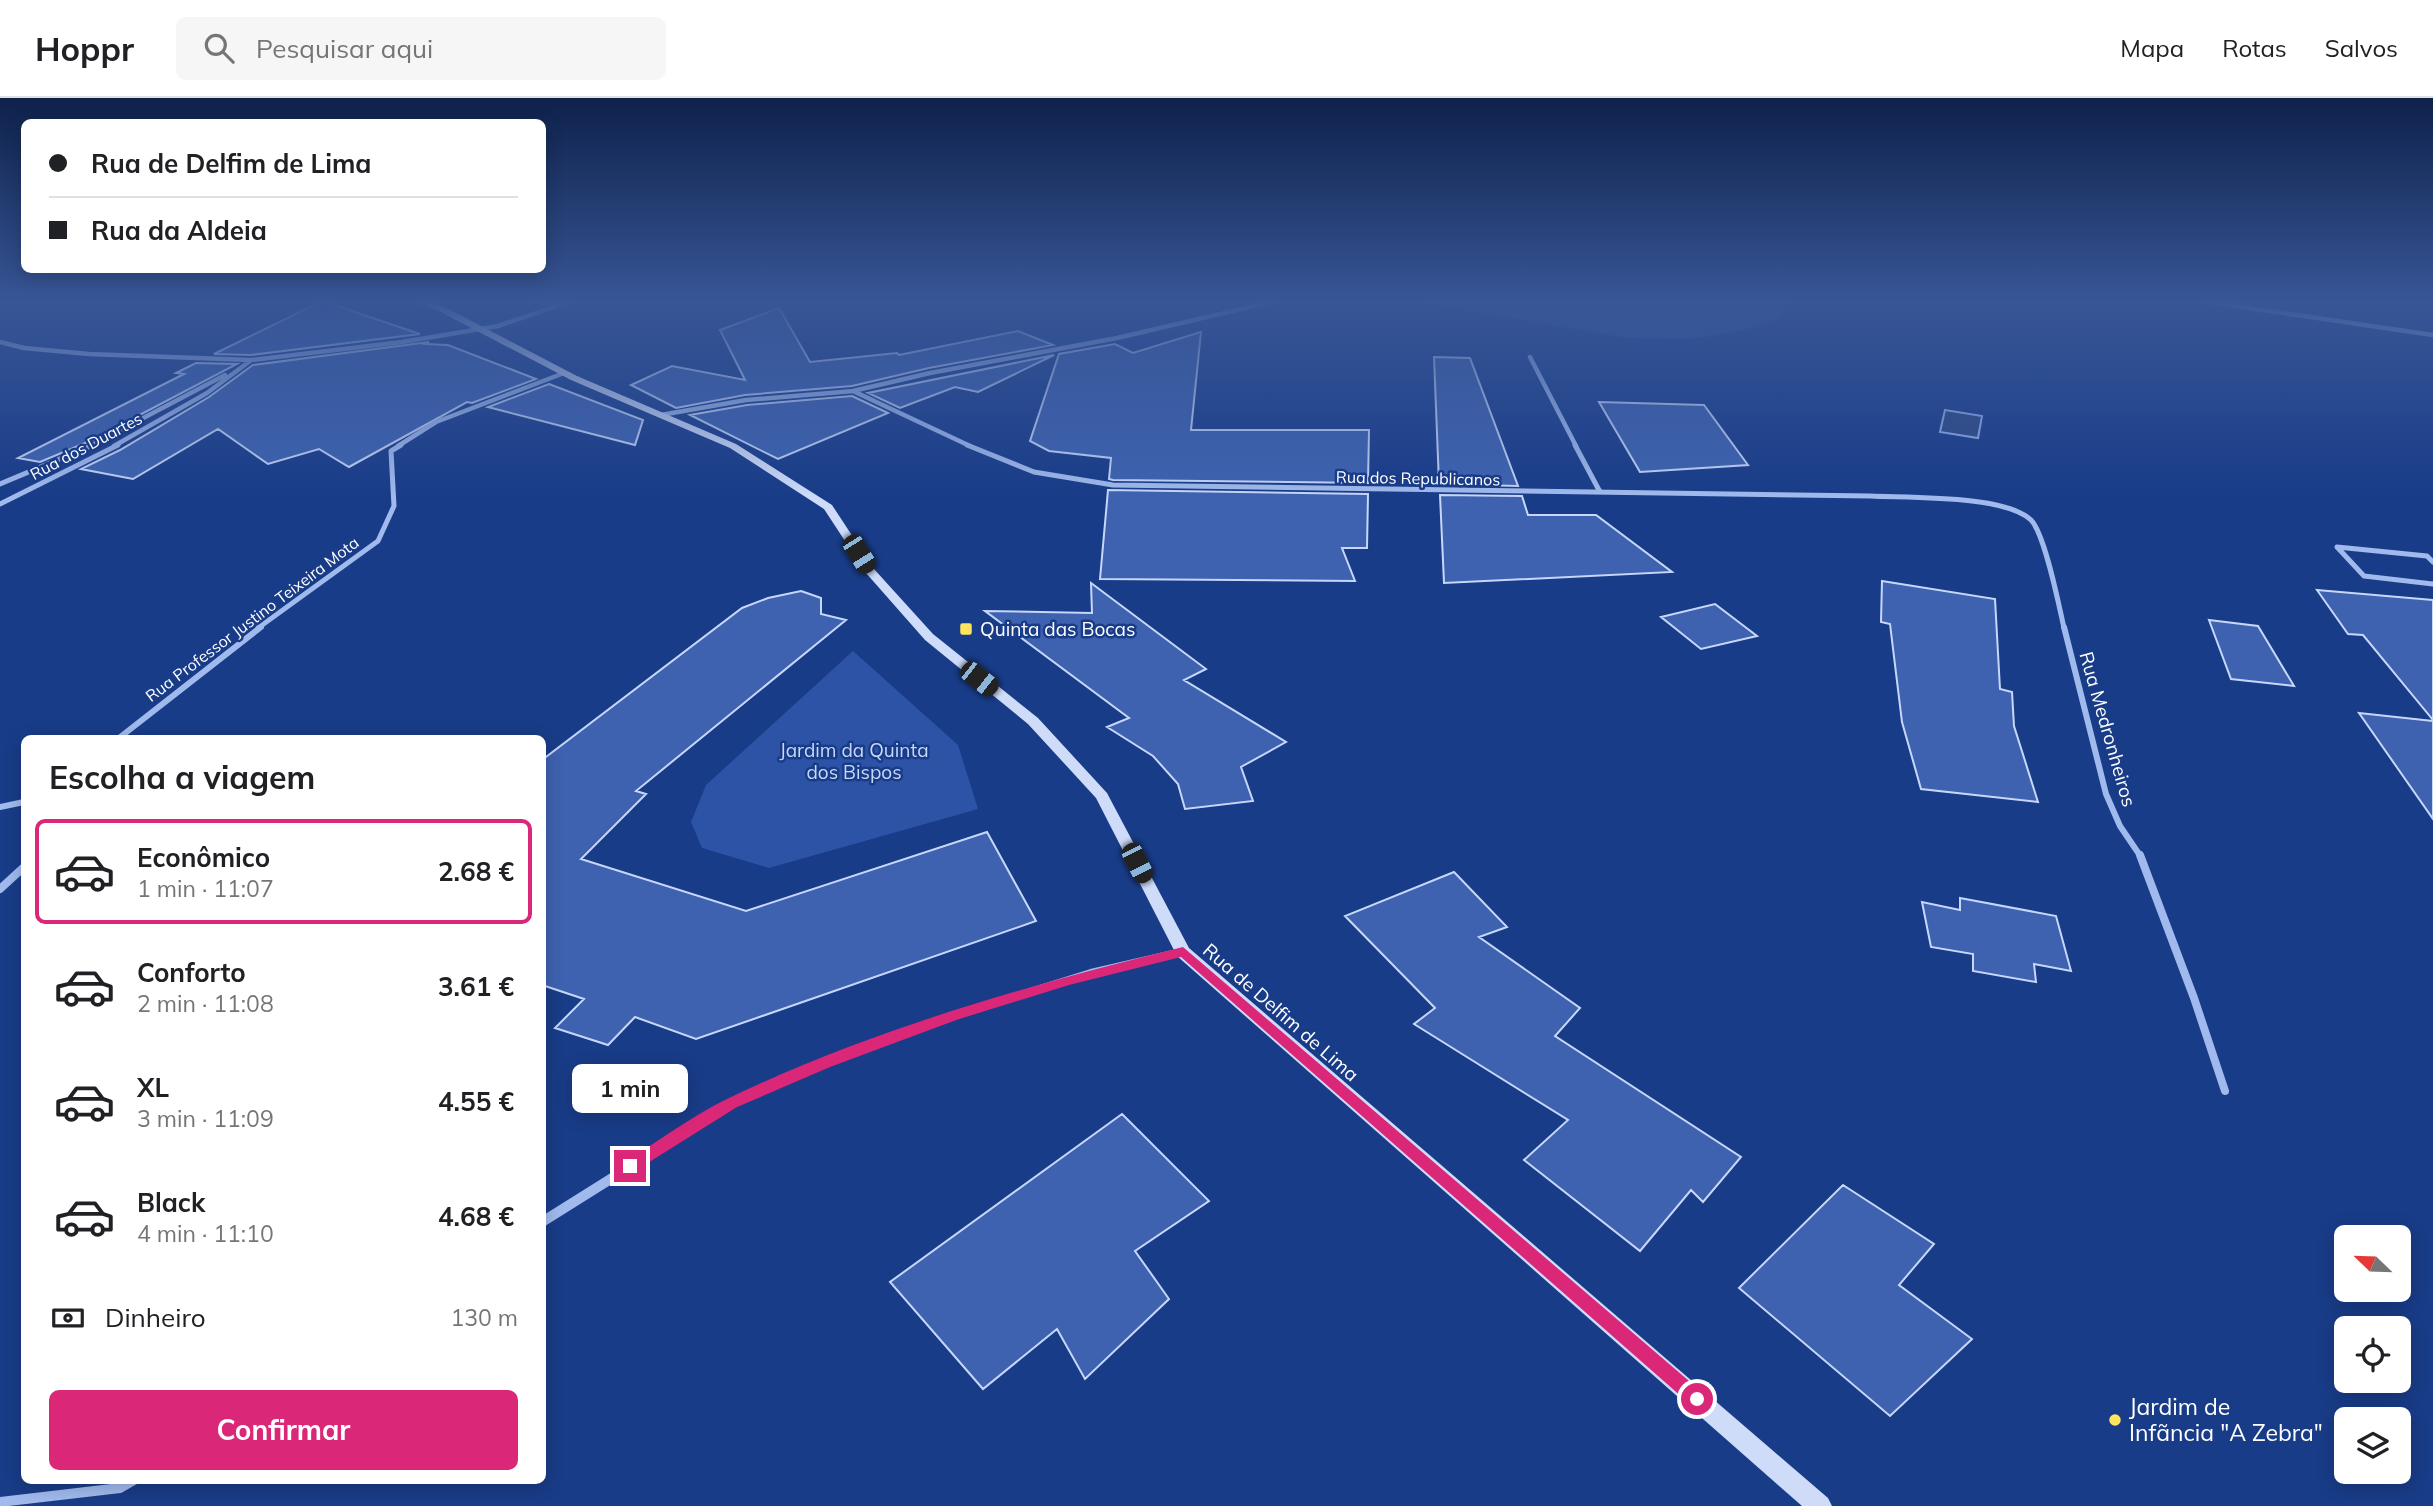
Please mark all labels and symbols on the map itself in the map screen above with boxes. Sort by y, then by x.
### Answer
street label: Rua dos Duartes [27,408,146,484]
street label: Rua dos Republicanos [1336,467,1500,489]
car [839,531,880,577]
street label: Rua Professor Justino Teixeira Mota [141,532,363,706]
place label: Quinta das Bocas [980,617,1135,641]
marker: Quinta das Bocas [958,621,974,637]
street label: Rua Medronheiros [2074,649,2142,809]
car [956,658,1003,700]
park label: Jardim da Quinta dos Bispos [779,738,929,784]
car [1119,840,1156,886]
street label: Rua de Delfim de Lima [1198,938,1364,1086]
callout: 1 min [572,1065,688,1114]
route end [614,1150,646,1182]
north arrow [2334,1225,2412,1302]
route start [1681,1383,1713,1415]
place label: Jardim de Infãncia "A Zebra" [2129,1392,2323,1447]
marker: Jardim de Infãncia "A Zebra" [2107,1412,2123,1428]

